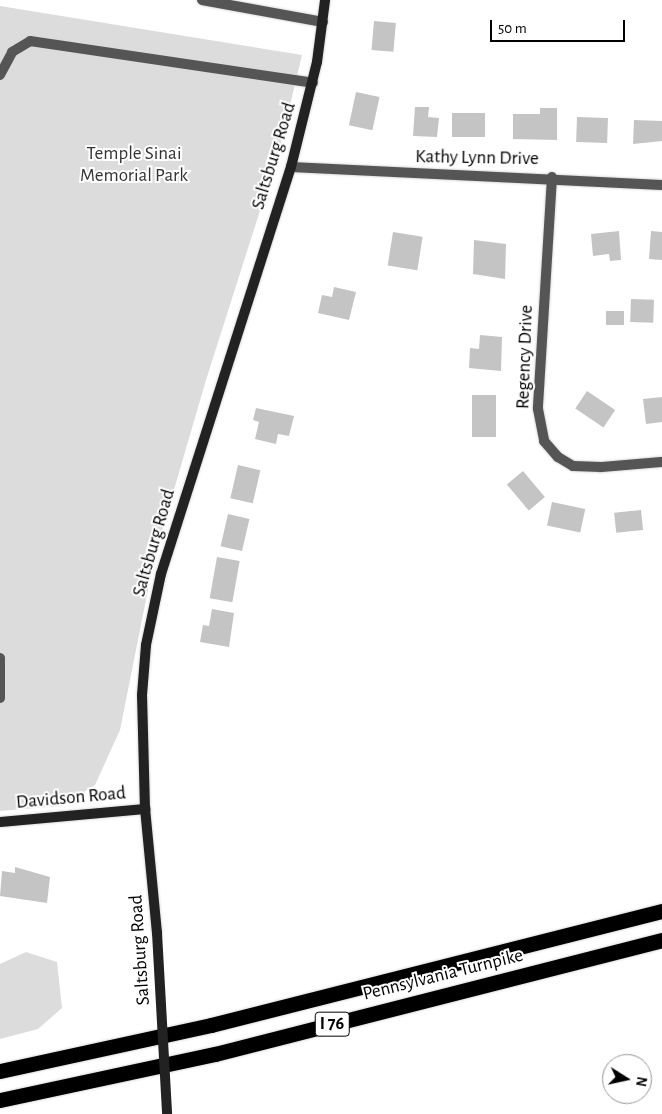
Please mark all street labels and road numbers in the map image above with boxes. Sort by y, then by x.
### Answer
street label: Saltsburg Road [247,100,301,212]
street label: Kathy Lynn Drive [415,146,539,170]
street label: Regency Drive [512,304,538,410]
street label: Saltsburg Road [128,487,180,599]
street label: Davidson Road [15,782,127,814]
street label: Saltsburg Road [125,894,155,1006]
street label: Pennsylvania Turnpike [360,944,526,1006]
road number: I 76 [314,1009,350,1040]

